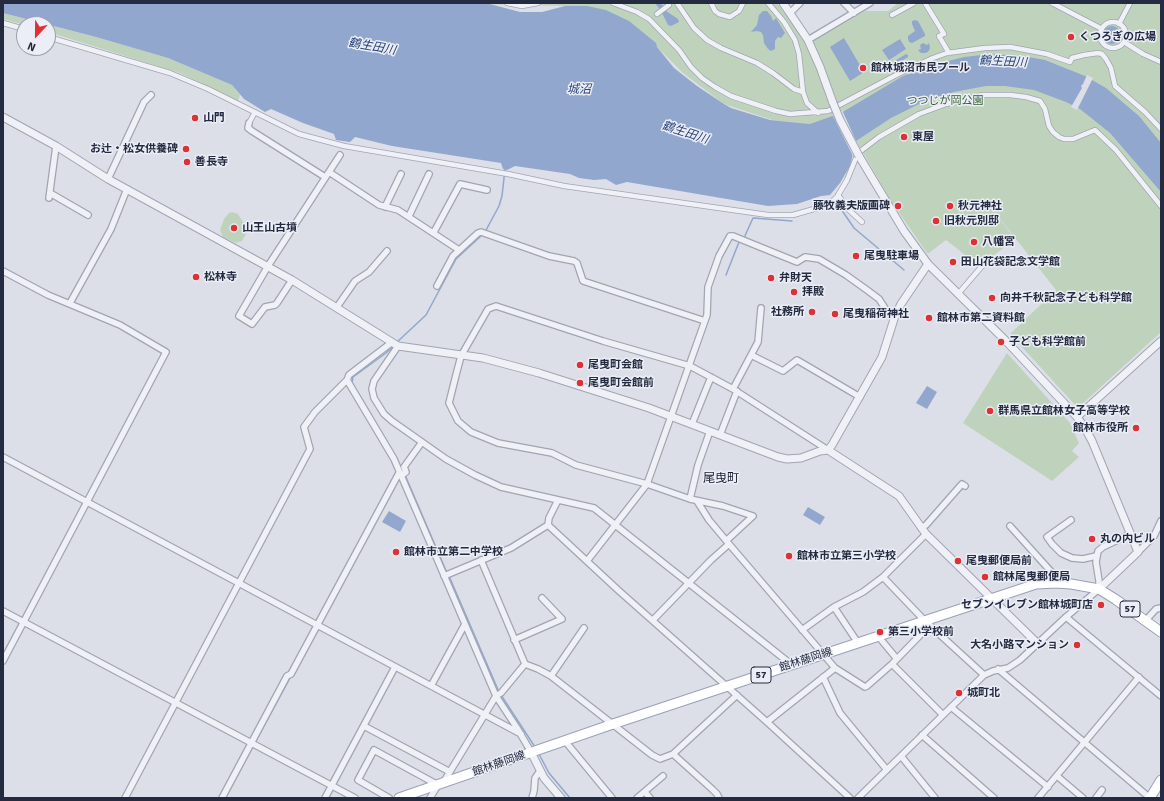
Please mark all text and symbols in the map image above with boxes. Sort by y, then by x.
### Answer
north arrow [16,16,56,56]
place label: くつろぎの広場 [1079,30,1156,44]
marker: くつろぎの広場 [1066,32,1076,42]
water label: 鶴生田川 [347,36,397,58]
text: N [26,39,38,54]
water label: 鶴生田川 [979,54,1027,70]
place label: 館林城沼市民プール [871,61,970,75]
marker: 館林城沼市民プール [858,63,868,73]
water label: 城沼 [567,83,591,97]
park label: つつじが岡公園 [907,94,983,108]
place label: 山門 [203,111,225,125]
marker: 山門 [190,113,200,123]
water label: 鶴生田川 [660,119,710,147]
place label: 東屋 [912,130,934,144]
marker: 東屋 [899,132,909,142]
place label: お辻・松女供養碑 [90,142,178,156]
marker: お辻・松女供養碑 [181,144,191,154]
place label: 善長寺 [195,155,228,169]
marker: 善長寺 [182,157,192,167]
place label: 藤牧義夫版画碑 [813,199,890,213]
place label: 秋元神社 [958,199,1002,213]
marker: 藤牧義夫版画碑 [893,201,903,211]
marker: 秋元神社 [945,201,955,211]
place label: 旧秋元別邸 [944,214,999,228]
marker: 旧秋元別邸 [931,216,941,226]
place label: 山王山古墳 [242,221,297,235]
marker: 山王山古墳 [229,223,239,233]
place label: 八幡宮 [982,235,1015,249]
marker: 八幡宮 [969,237,979,247]
place label: 尾曳駐車場 [864,249,919,263]
marker: 尾曳駐車場 [851,251,861,261]
place label: 田山花袋記念文学館 [961,255,1060,269]
marker: 田山花袋記念文学館 [948,257,958,267]
place label: 松林寺 [204,270,237,284]
place label: 弁財天 [779,271,812,285]
marker: 松林寺 [191,272,201,282]
marker: 弁財天 [766,273,776,283]
place label: 拝殿 [802,285,824,299]
marker: 拝殿 [789,287,799,297]
place label: 向井千秋記念子ども科学館 [1000,291,1132,305]
marker: 向井千秋記念子ども科学館 [987,293,997,303]
place label: 社務所 [771,305,804,319]
marker: 社務所 [807,307,817,317]
place label: 尾曳稲荷神社 [843,307,909,321]
marker: 尾曳稲荷神社 [830,309,840,319]
place label: 館林市第二資料館 [937,311,1025,325]
marker: 館林市第二資料館 [924,313,934,323]
place label: 子ども科学館前 [1009,335,1086,349]
marker: 子ども科学館前 [996,337,1006,347]
place label: 尾曳町会館 [588,358,643,372]
marker: 尾曳町会館 [575,360,585,370]
place label: 尾曳町会館前 [588,376,654,390]
marker: 尾曳町会館前 [575,378,585,388]
place label: 群馬県立館林女子高等学校 [998,404,1130,418]
marker: 群馬県立館林女子高等学校 [985,406,995,416]
place label: 館林市役所 [1073,421,1128,435]
marker: 館林市役所 [1131,423,1141,433]
district label: 尾曳町 [703,472,739,486]
place label: 丸の内ビル [1100,532,1155,546]
marker: 丸の内ビル [1087,534,1097,544]
place label: 館林市立第二中学校 [404,545,503,559]
marker: 館林市立第二中学校 [391,547,401,557]
place label: 館林市立第三小学校 [797,549,896,563]
marker: 館林市立第三小学校 [784,551,794,561]
place label: 尾曳郵便局前 [966,554,1032,568]
marker: 尾曳郵便局前 [953,556,963,566]
place label: 館林尾曳郵便局 [993,570,1070,584]
marker: 館林尾曳郵便局 [980,572,990,582]
place label: セブンイレブン館林城町店 [961,598,1093,612]
marker: セブンイレブン館林城町店 [1096,600,1106,610]
road number: 57 [1120,601,1140,617]
place label: 第三小学校前 [888,625,954,639]
marker: 第三小学校前 [875,627,885,637]
place label: 大名小路マンション [970,638,1069,652]
marker: 大名小路マンション [1072,640,1082,650]
street label: 館林藤岡線 [778,645,834,675]
road number: 57 [751,667,771,683]
place label: 城町北 [967,686,1000,700]
marker: 城町北 [954,688,964,698]
street label: 館林藤岡線 [471,749,527,779]

